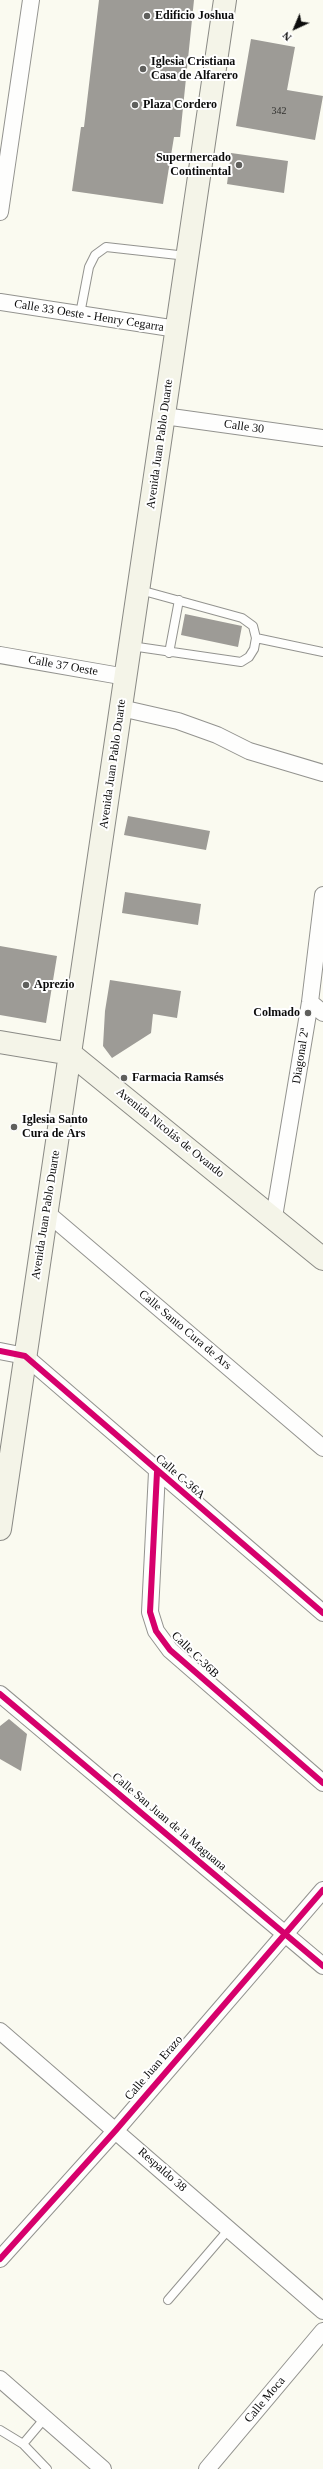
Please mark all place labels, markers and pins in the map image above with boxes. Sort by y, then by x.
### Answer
place label: Edificio Joshua [155,9,234,23]
marker: Edificio Joshua [142,11,152,21]
place label: Iglesia Cristiana Casa de Alfarero [151,55,238,83]
marker: Iglesia Cristiana Casa de Alfarero [138,64,148,74]
place label: Plaza Cordero [143,98,217,112]
marker: Plaza Cordero [130,100,140,110]
place label: Supermercado Continental [156,151,231,179]
marker: Supermercado Continental [234,160,244,170]
place label: Aprezio [34,978,74,992]
marker: Aprezio [21,980,31,990]
place label: Colmado [253,1006,300,1020]
marker: Colmado [303,1008,313,1018]
place label: Farmacia Ramsés [132,1071,224,1085]
marker: Farmacia Ramsés [119,1073,129,1083]
place label: Iglesia Santo Cura de Ars [22,1113,88,1141]
marker: Iglesia Santo Cura de Ars [9,1122,19,1132]

